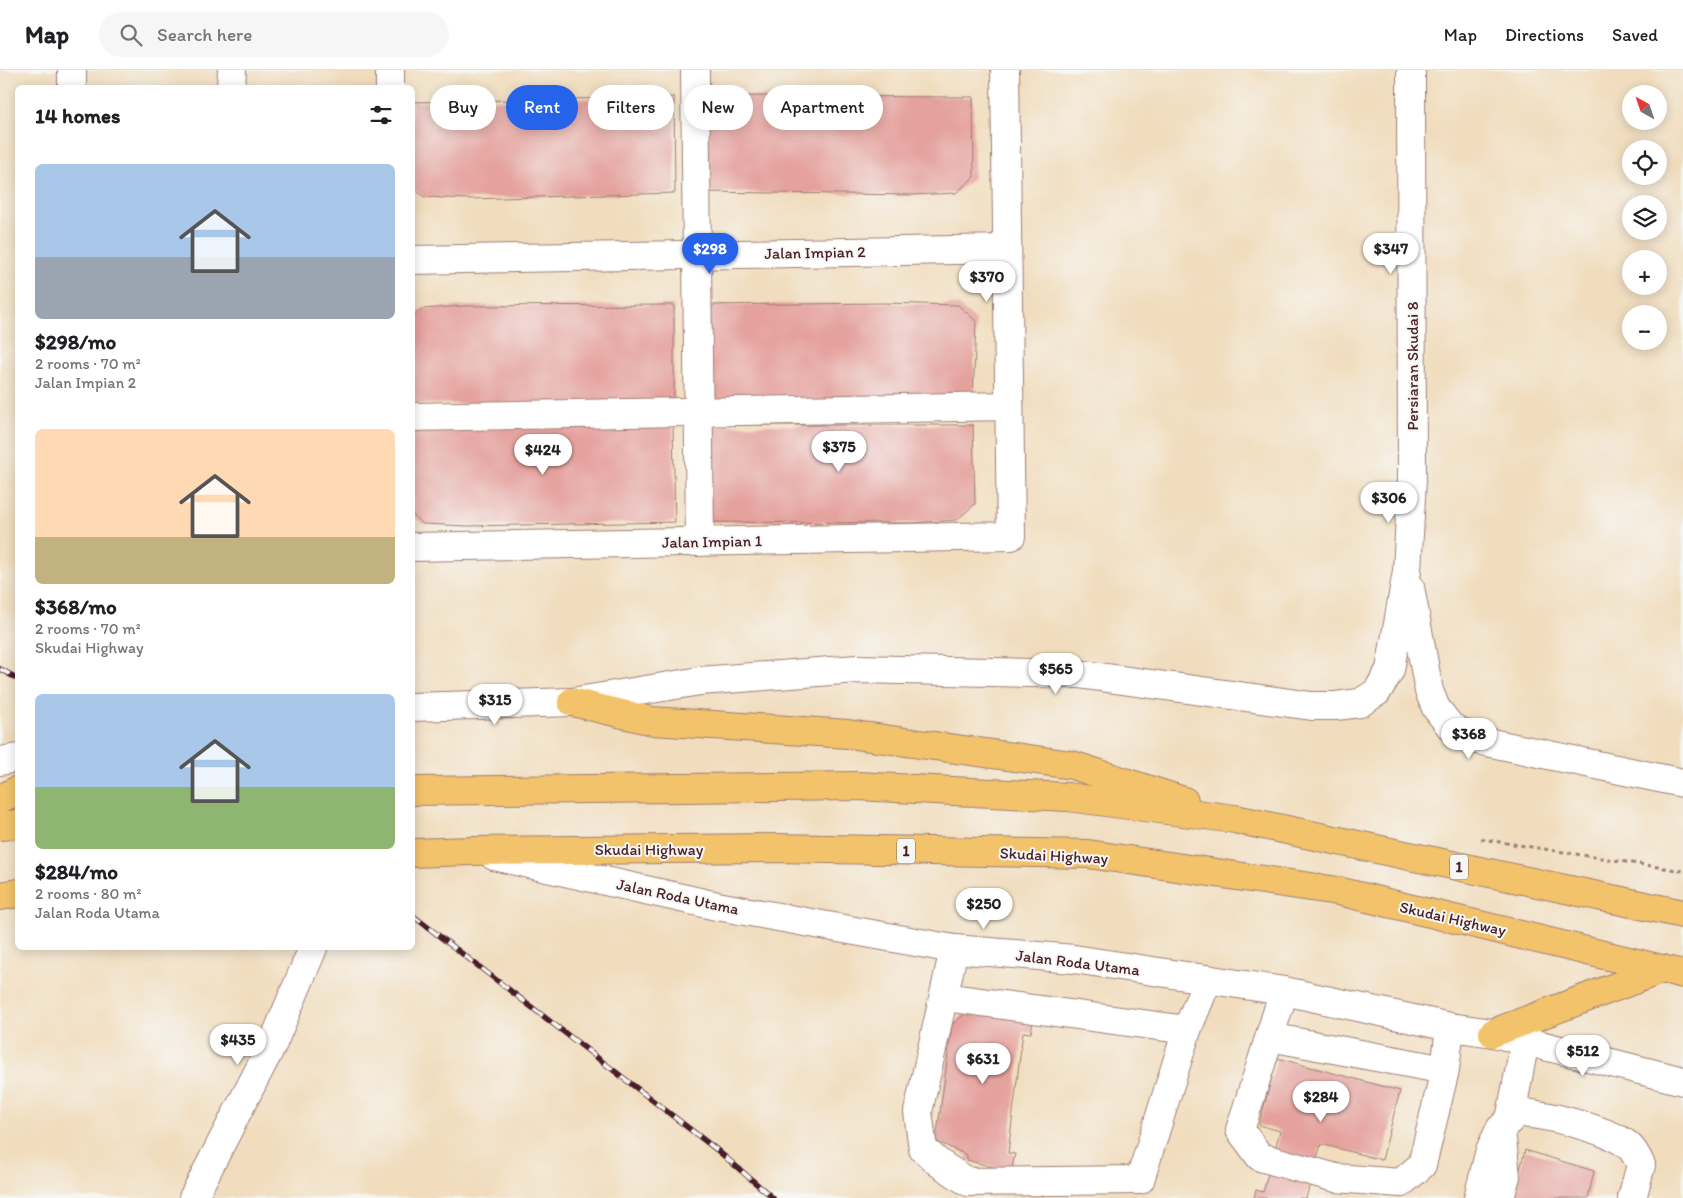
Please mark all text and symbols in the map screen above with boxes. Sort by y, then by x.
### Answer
search box [99,12,449,57]
text: Map [25,20,69,49]
icon: search [117,21,145,49]
text: Search here [157,23,252,46]
text: Map [1444,24,1477,46]
text: Directions [1505,24,1584,46]
text: Saved [1612,24,1658,46]
chip: Buy [430,85,496,130]
chip: Rent [506,85,578,130]
chip: Filters [588,85,674,130]
chip: New [684,85,753,130]
chip: Apartment [763,85,883,130]
north arrow [1622,85,1668,130]
map controls [1622,85,1667,350]
icon: filters [367,101,395,129]
text: 14 homes [35,103,120,128]
button: locate [1622,140,1667,185]
button: layers [1622,195,1667,240]
icon: home [170,196,260,286]
pin: $298 [680,232,740,275]
pin: $347 [1361,232,1421,275]
text: $298 [693,239,727,258]
text: $347 [1374,239,1408,258]
street label: Jalan Impian 2 [764,242,866,263]
button: + [1622,250,1667,295]
pin: $370 [957,260,1017,303]
text: $370 [970,267,1004,286]
street label: Persiaran Skudai 8 [1403,301,1422,430]
button: − [1622,305,1667,350]
text: $298/mo [35,329,116,354]
text: 2 rooms · 70 m² [35,354,141,373]
text: Jalan Impian 2 [35,373,136,392]
pin: $375 [809,430,869,473]
pin: $424 [513,434,573,476]
text: $375 [822,437,856,456]
text: $424 [525,440,561,459]
icon: home [170,461,260,551]
pin: $306 [1359,482,1419,524]
text: $306 [1371,488,1407,507]
street label: Jalan Impian 1 [662,531,763,552]
text: $368/mo [35,594,117,619]
text: 2 rooms · 70 m² [35,619,141,638]
text: Skudai Highway [35,638,144,657]
pin: $565 [1026,652,1086,695]
text: $565 [1039,659,1073,678]
pin: $315 [465,684,525,726]
text: $315 [479,690,511,709]
pin: $368 [1439,718,1499,760]
text: $368 [1452,724,1486,743]
icon: home [170,726,260,816]
road number: 1 [897,838,915,864]
street label: Skudai Highway [595,840,704,859]
street label: Skudai Highway [999,843,1109,868]
road number: 1 [1450,854,1468,880]
text: $284/mo [35,859,118,884]
street label: Jalan Roda Utama [615,874,742,919]
text: 2 rooms · 80 m² [35,884,141,903]
pin: $250 [954,888,1014,930]
text: $250 [967,894,1001,913]
street label: Skudai Highway [1398,897,1508,940]
text: Jalan Roda Utama [35,903,160,922]
street label: Jalan Roda Utama [1015,945,1142,980]
pin: $435 [208,1024,268,1066]
text: $435 [221,1030,255,1049]
pin: $512 [1553,1034,1613,1077]
text: $512 [1567,1041,1599,1060]
pin: $631 [953,1042,1013,1085]
text: $631 [967,1049,999,1068]
pin: $284 [1291,1080,1351,1123]
text: $284 [1304,1087,1338,1106]

